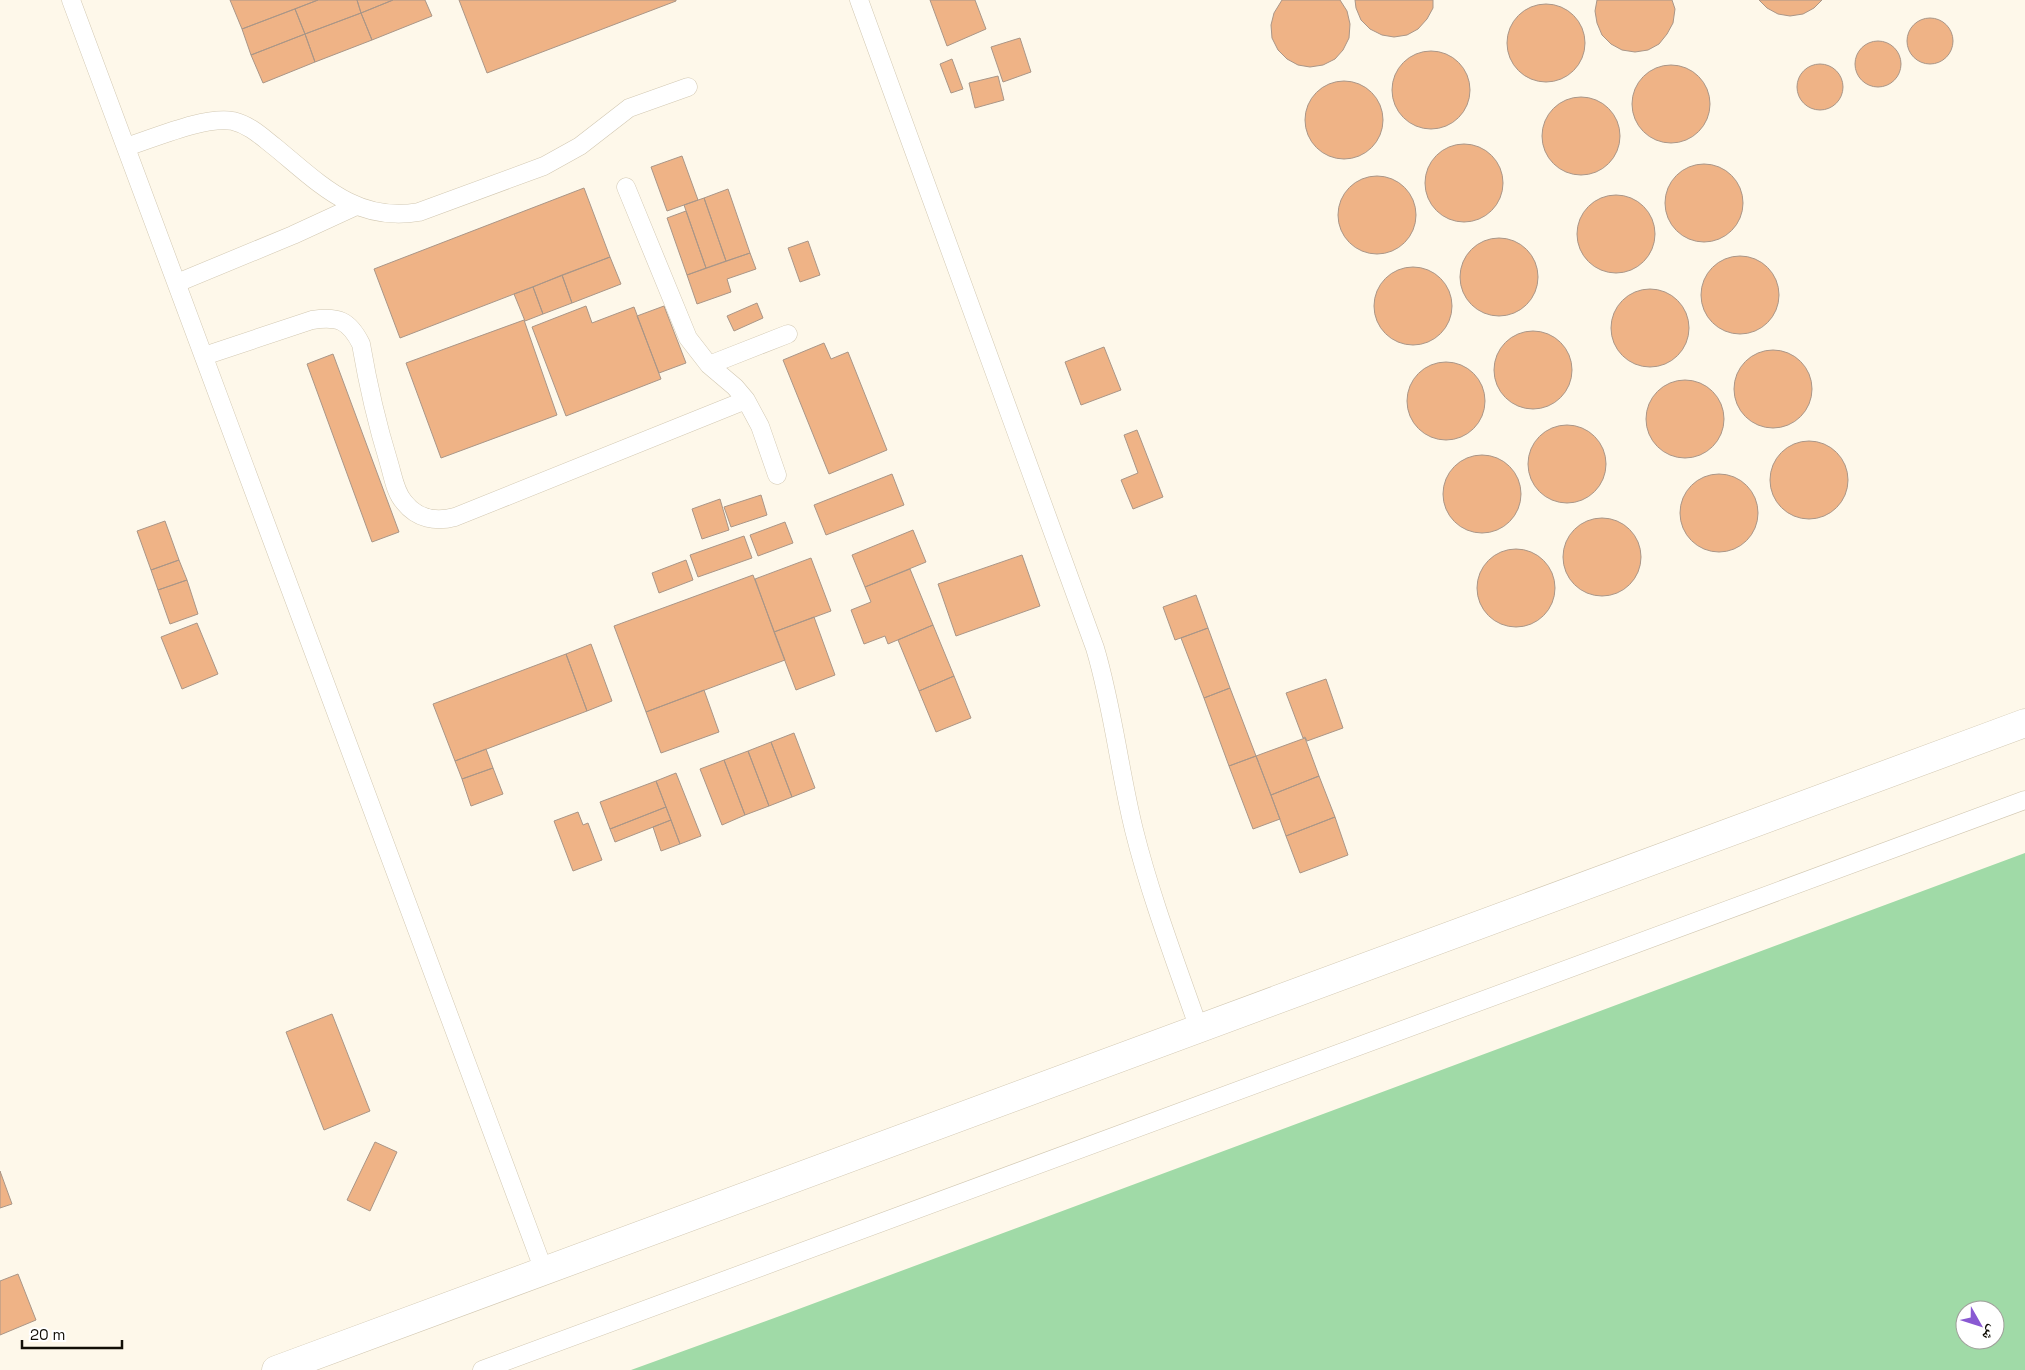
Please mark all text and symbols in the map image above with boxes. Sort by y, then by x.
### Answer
north arrow [1955,1300,2005,1350]
scale bar [22,1318,122,1350]
text: ش [1978,1322,2002,1345]
text: 20 m [30,1325,65,1344]

